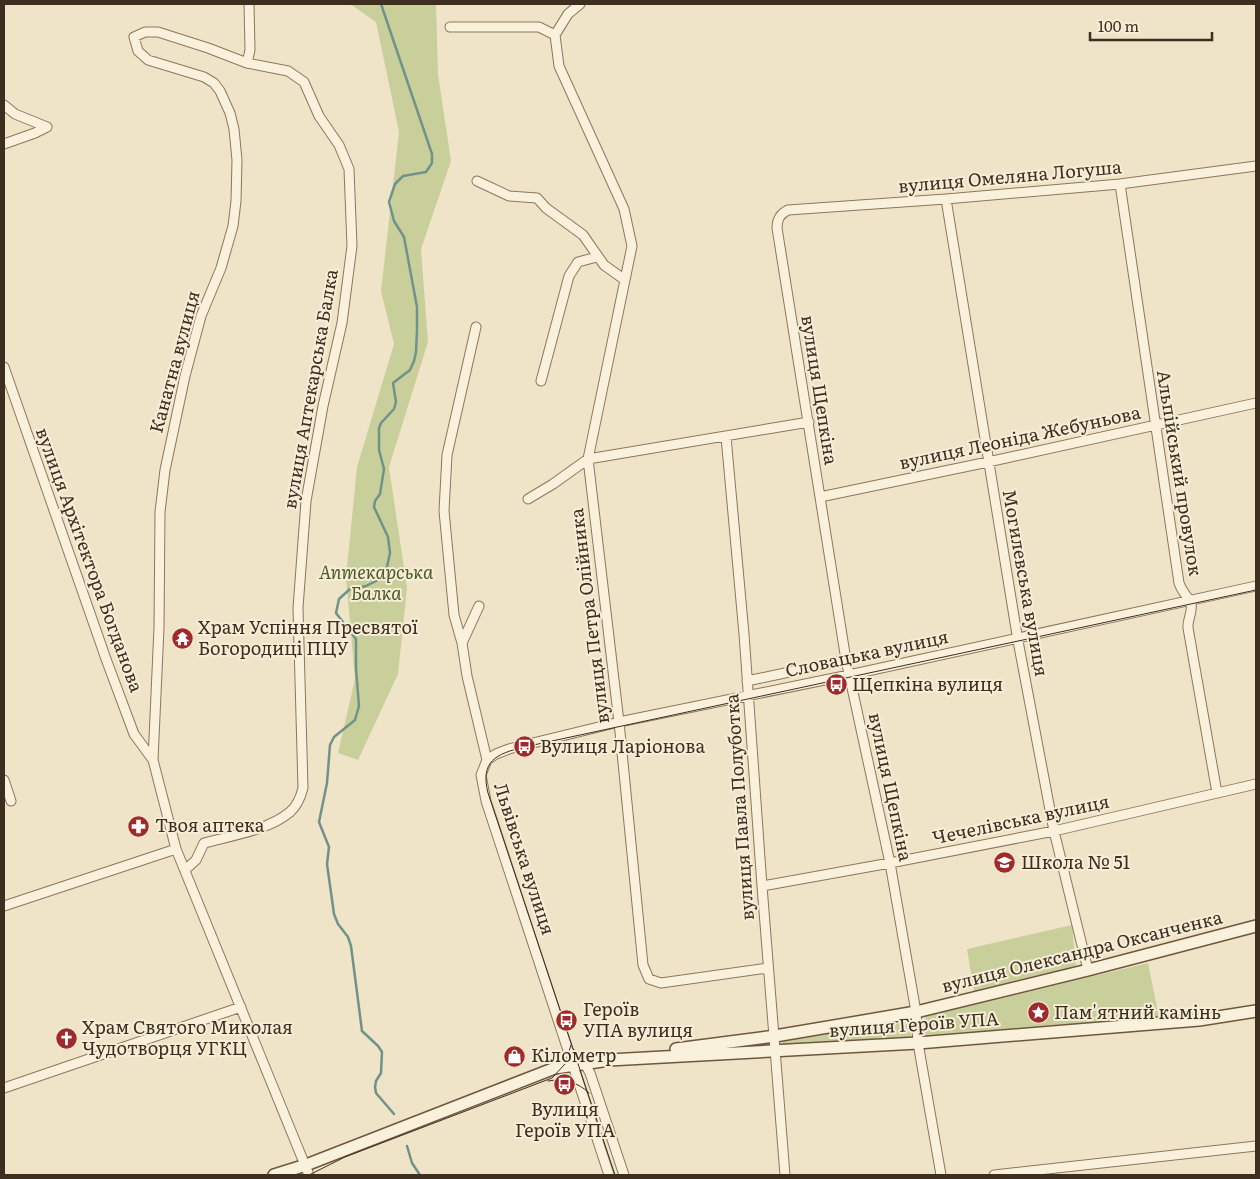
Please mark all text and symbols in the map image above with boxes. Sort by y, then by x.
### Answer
scale bar [1090,10,1212,42]
text: 100 m [1098,14,1139,37]
street label: вулиця Омеляна Логуша [897,152,1123,199]
street label: вулиця Аптекарська Балка [275,266,344,511]
street label: Канатна вулиця [142,287,206,436]
street label: вулиця Щепкіна [795,313,846,467]
street label: Альпійський провулок [1151,368,1210,578]
street label: вулиця Леоніда Жебуньова [896,398,1143,475]
street label: вулиця Архітектора Богданова [30,423,151,696]
street label: Могилевська вулиця [997,487,1056,678]
street label: вулиця Петра Олійника [562,507,615,725]
park label: Аптекарська Балка [319,558,434,606]
place label: Храм Успіння Пресвятої Богородиці ПЦУ [198,613,418,661]
street label: Словацька вулиця [783,622,951,683]
temple icon: Храм Успіння Пресвятої Богородиці ПЦУ [170,626,194,650]
place label: Щепкіна вулиця [852,670,1003,697]
bus stop icon: Щепкіна вулиця [824,673,848,697]
street label: вулиця Павла Полуботка [717,693,760,921]
street label: вулиця Щепкіна [863,710,920,864]
place label: Вулиця Ларіонова [540,732,705,759]
bus stop icon: Вулиця Ларіонова [512,735,536,759]
street label: Львівська вулиця [488,779,563,938]
street label: Чечелівська вулиця [930,787,1112,850]
place label: Твоя аптека [155,811,265,838]
pharmacy icon: Твоя аптека [127,814,151,838]
place label: Школа № 51 [1021,848,1130,875]
school or university icon: Школа № 51 [993,851,1017,875]
street label: вулиця Олександра Оксанченка [938,902,1225,999]
place label: Героїв УПА вулиця [583,995,693,1043]
place label: Пам'ятний камінь [1054,998,1221,1025]
place icon: Пам'ятний камінь [1026,1001,1050,1025]
street label: вулиця Героїв УПА [828,1004,1000,1043]
bus stop icon: Героїв УПА вулиця [555,1008,579,1032]
place label: Храм Святого Миколая Чудотворця УГКЦ [82,1013,293,1061]
church icon: Храм Святого Миколая Чудотворця УГКЦ [54,1026,78,1050]
place label: Кілометр [531,1041,616,1068]
shop icon: Кілометр [503,1044,527,1068]
bus stop icon: Вулиця Героїв УПА [553,1073,577,1097]
place label: Вулиця Героїв УПА [515,1095,615,1143]

